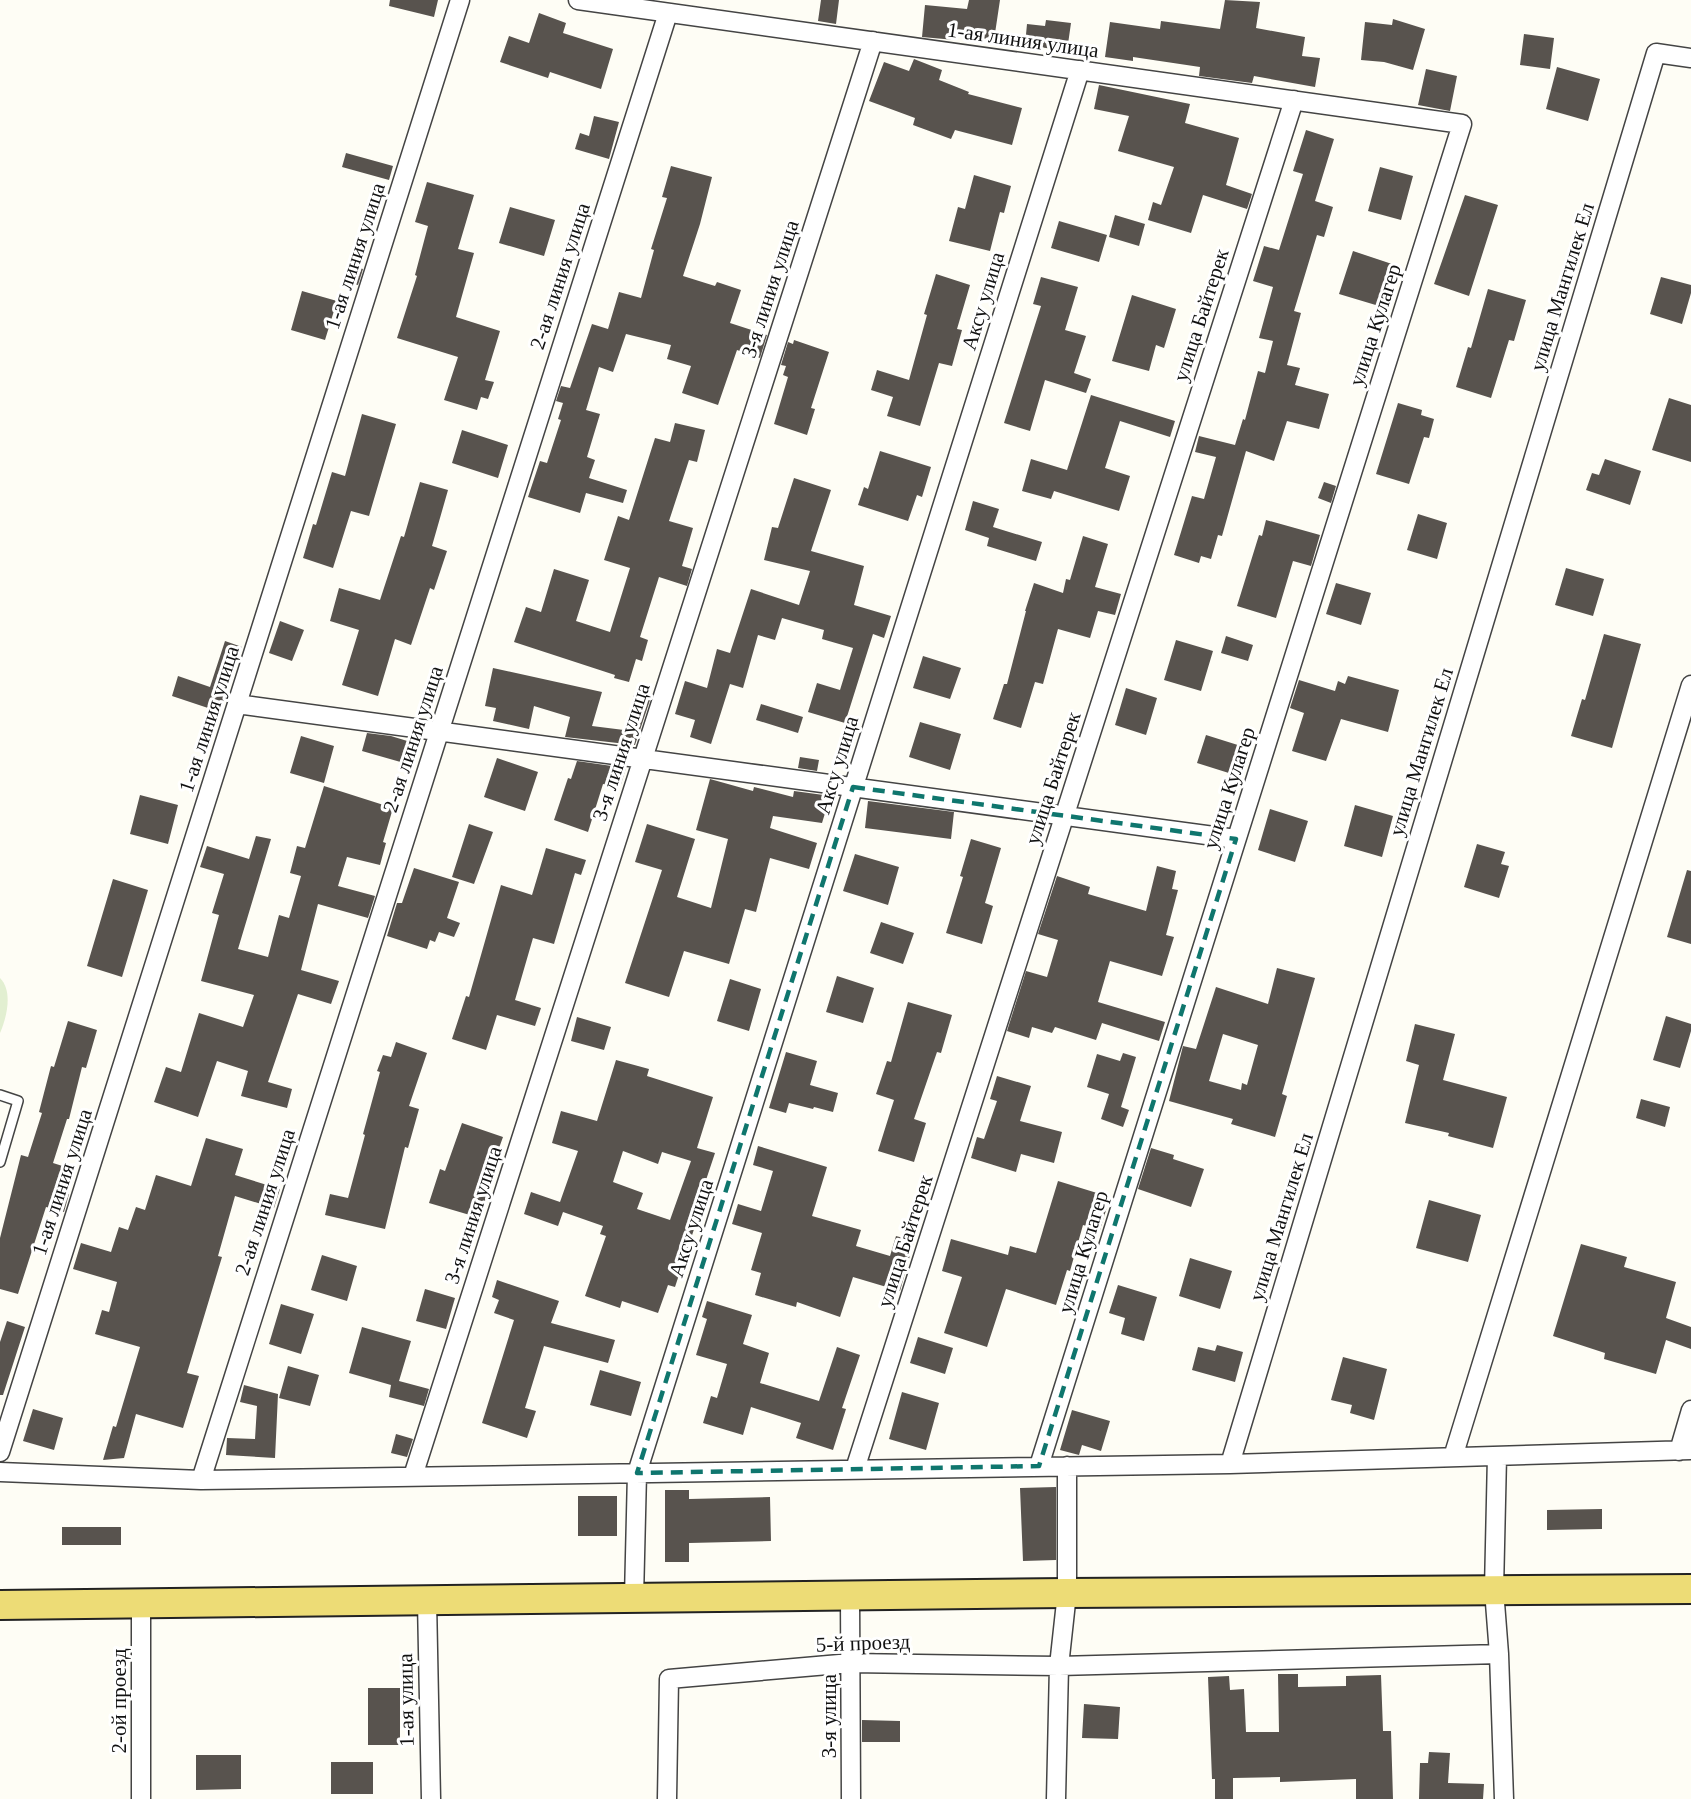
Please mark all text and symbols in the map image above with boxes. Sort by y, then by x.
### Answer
street label: 1-ая линия улица [946,17,1101,63]
street label: 1-ая линия улица [320,179,390,332]
street label: 2-ая линия улица [525,199,595,352]
street label: улица Мангилек Ел [1525,200,1599,374]
street label: 3-я линия улица [736,216,804,361]
street label: улица Байтерек [1168,245,1234,384]
street label: Аксу улица [957,248,1010,353]
street label: улица Кулагер [1344,261,1406,389]
street label: 1-ая линия улица [174,642,244,795]
street label: 2-ая линия улица [378,662,448,815]
street label: улица Мангилек Ел [1384,665,1458,839]
street label: 3-я линия улица [587,679,655,824]
street label: улица Байтерек [1020,708,1086,847]
street label: Аксу улица [811,712,864,817]
street label: улица Кулагер [1198,724,1260,852]
street label: 1-ая линия улица [27,1105,97,1258]
street label: 2-ая линия улица [230,1125,300,1278]
street label: улица Мангилек Ел [1244,1130,1318,1304]
street label: 3-я линия улица [439,1142,507,1287]
street label: улица Байтерек [872,1171,938,1310]
street label: Аксу улица [664,1175,718,1280]
street label: улица Кулагер [1053,1188,1113,1316]
street label: 5-й проезд [815,1629,911,1657]
street label: 2-ой проезд [107,1648,131,1754]
street label: 1-ая улица [393,1652,419,1747]
street label: 3-я улица [817,1673,841,1758]

